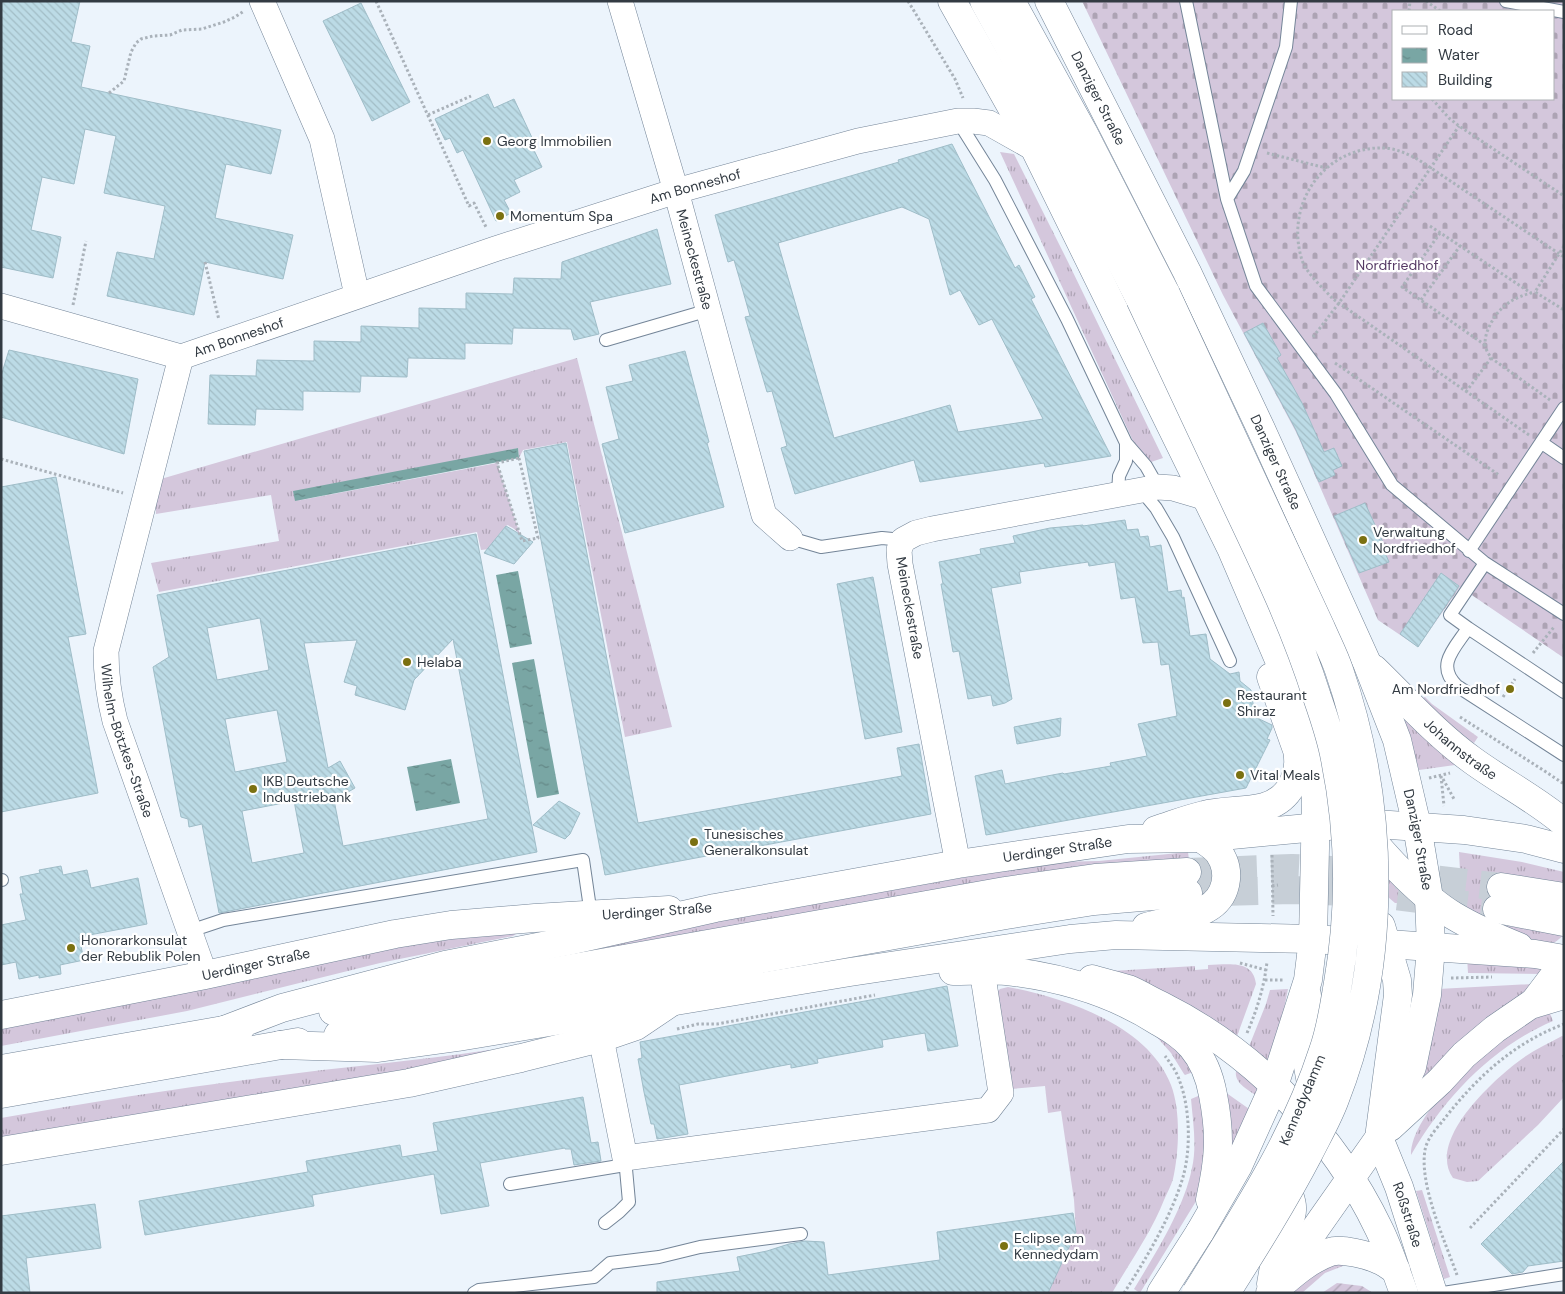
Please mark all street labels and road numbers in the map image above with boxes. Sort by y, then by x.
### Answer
street label: Danziger Straße [1067,48,1130,148]
street label: Am Bonneshof [647,164,743,208]
street label: Meineckestraße [672,207,717,312]
street label: Am Bonneshof [191,313,286,361]
street label: Danziger Straße [1246,411,1305,513]
street label: Meineckestraße [892,555,928,661]
street label: Wilhelm-Bötzkes-Straße [97,663,158,820]
street label: Johannstraße [1420,714,1501,784]
street label: Danziger Straße [1400,787,1437,892]
street label: Uerdinger Straße [1002,832,1113,866]
street label: Uerdinger Straße [601,898,713,924]
street label: Uerdinger Straße [200,944,312,984]
street label: Kennedydamm [1275,1052,1329,1148]
street label: Roßstraße [1389,1179,1427,1250]

